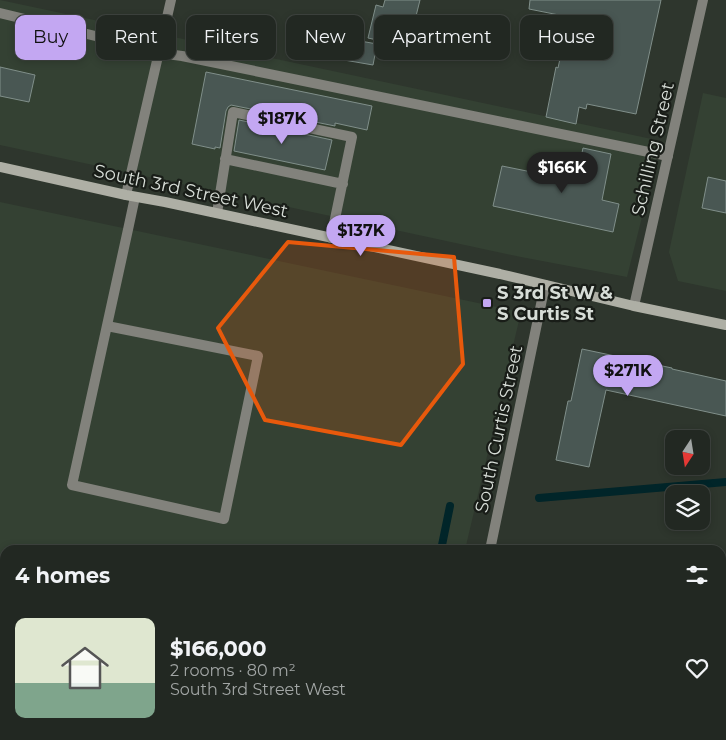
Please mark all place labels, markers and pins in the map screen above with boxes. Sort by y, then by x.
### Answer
pin: $187K [247,102,317,145]
pin: $166K [527,152,597,194]
pin: $137K [326,214,396,257]
place label: S 3rd St W & S Curtis St [497,282,613,325]
marker: S 3rd St W & S Curtis St [481,297,493,309]
pin: $271K [593,354,663,397]

